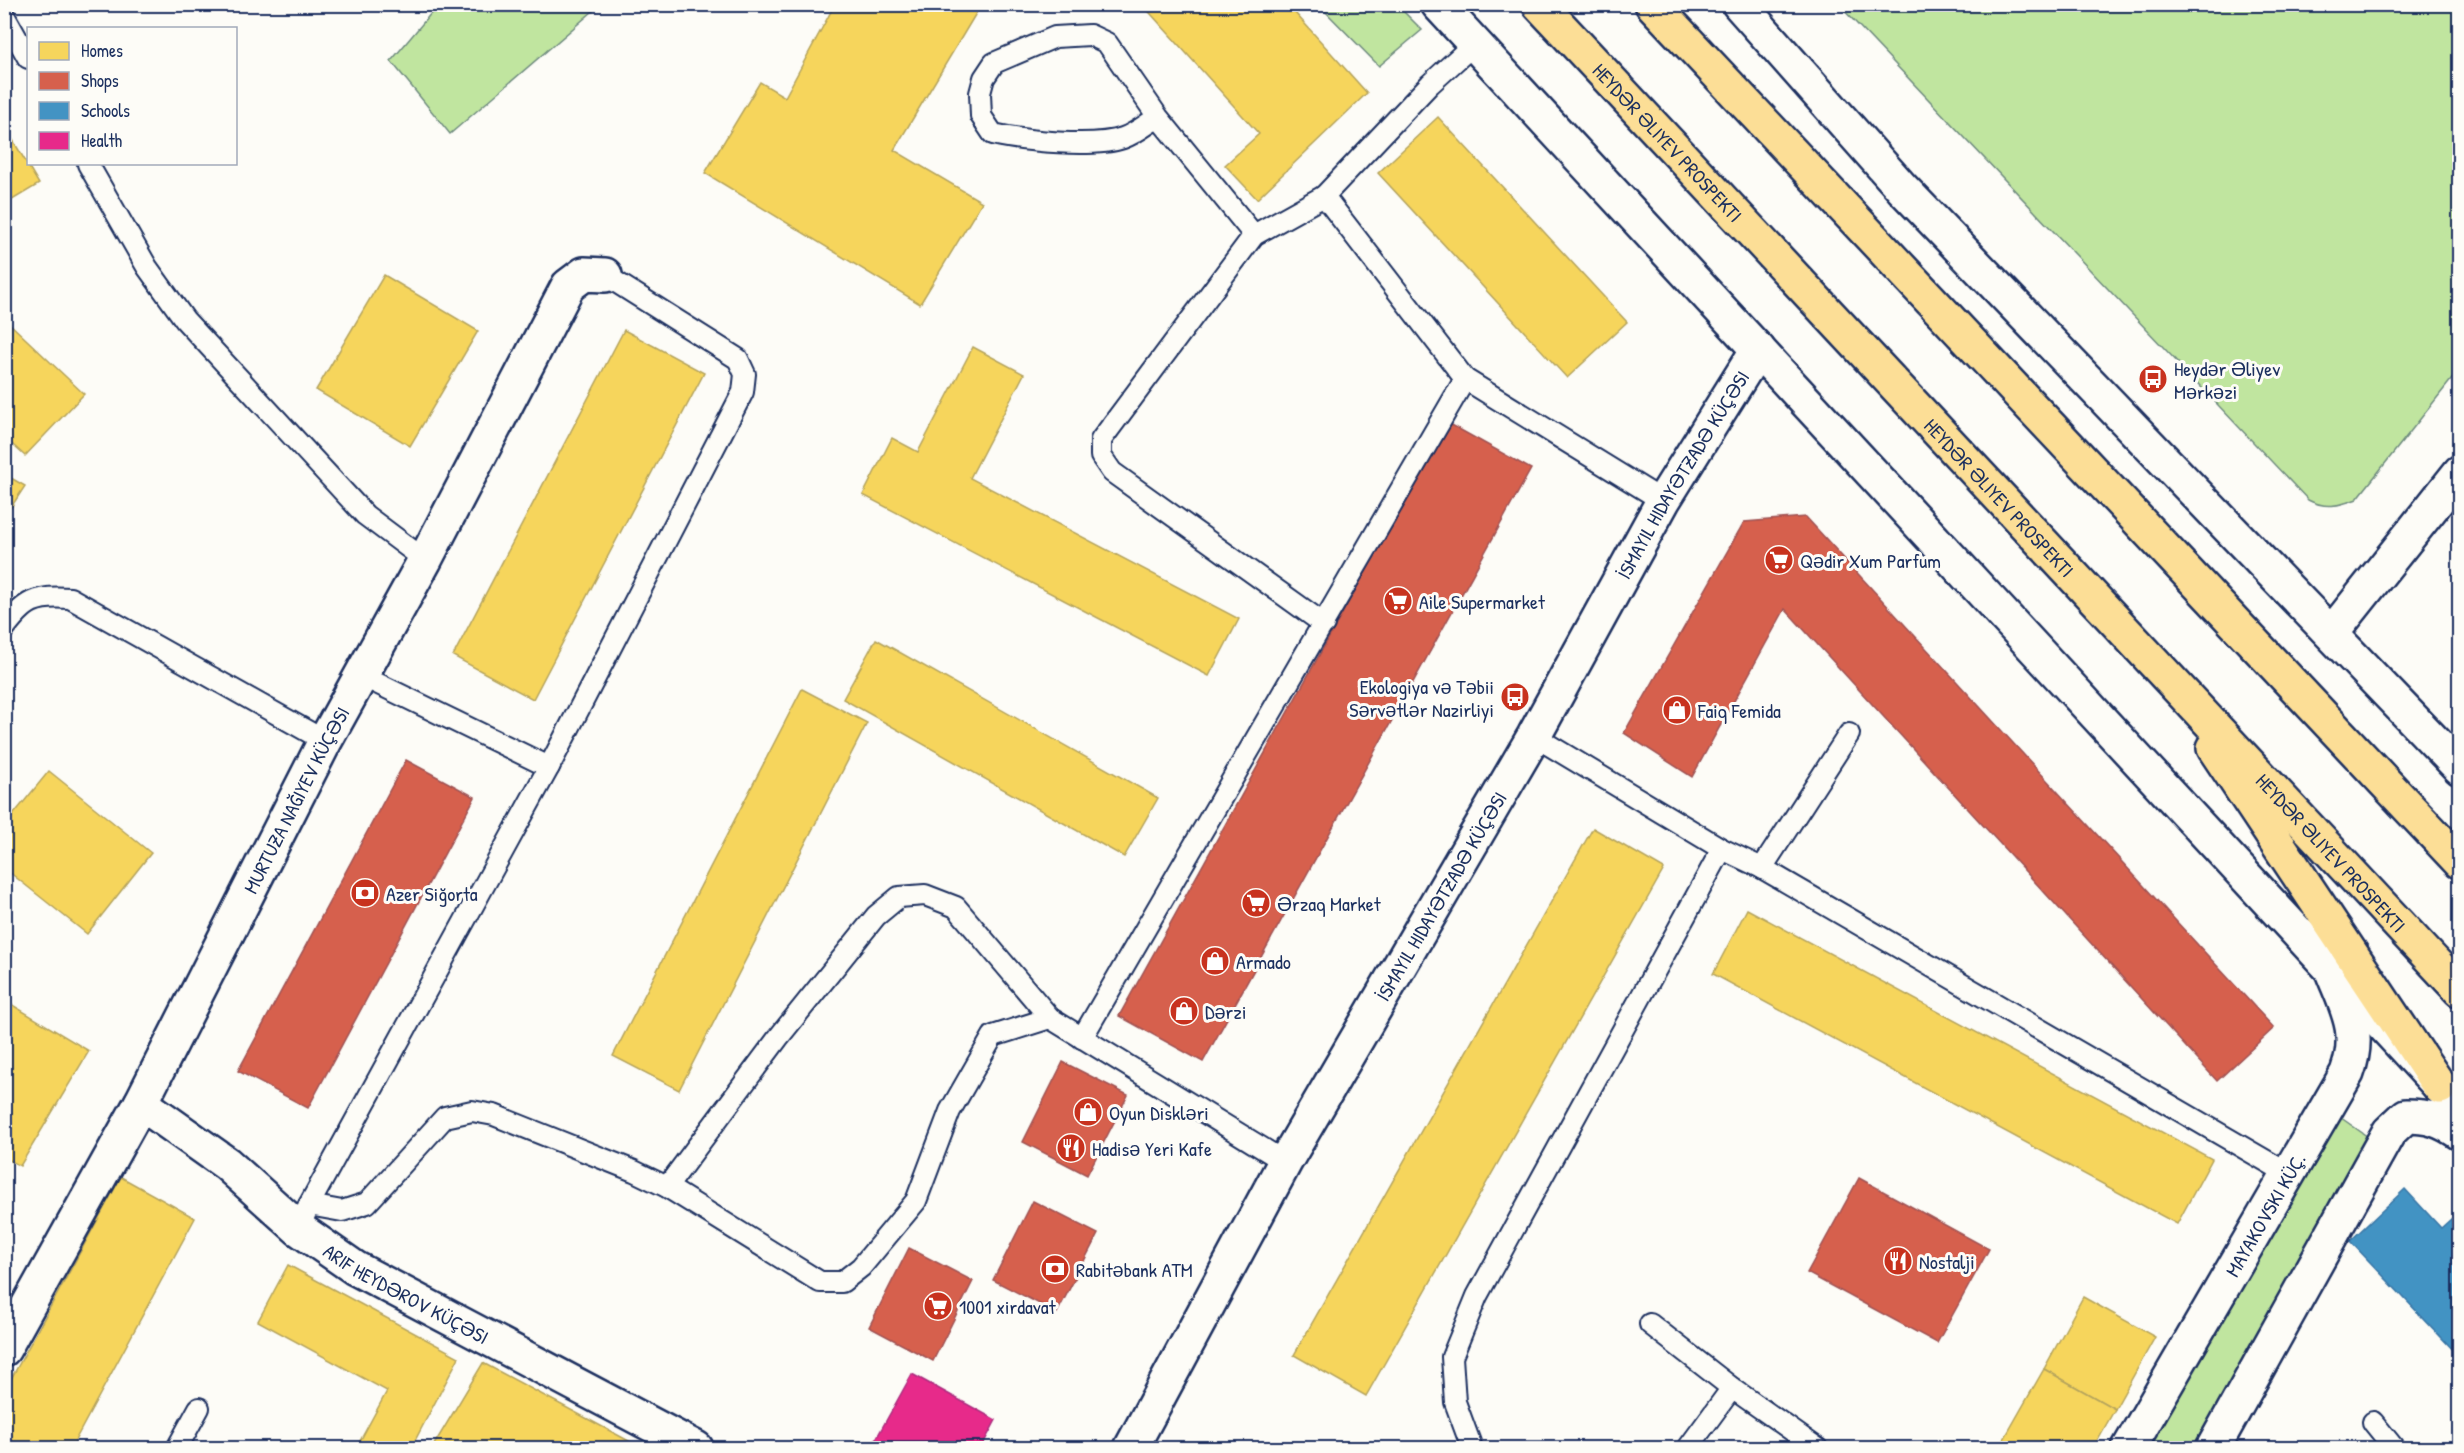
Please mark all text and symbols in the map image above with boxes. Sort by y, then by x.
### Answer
legend [27,27,237,165]
text: Homes [81,38,123,63]
street label: HEYDƏR ƏLIYEV PROSPEKTI [1587,57,1749,227]
text: Shops [81,68,119,93]
text: Schools [81,98,130,123]
text: Health [81,128,123,153]
place label: Heydər Əliyev Mərkəzi [2174,355,2280,405]
bus stop icon: Heydər Əliyev Mərkəzi [2137,363,2169,395]
street label: İSMAYIL HIDAYƏTZADƏ KÜÇƏSI [1610,365,1755,583]
street label: HEYDƏR ƏLIYEV PROSPEKTI [1919,412,2081,583]
supermarket icon: Qədir Xum Parfum [1763,544,1795,576]
place label: Qədir Xum Parfum [1800,547,1941,574]
supermarket icon: Aile Supermarket [1382,585,1414,617]
place label: Aile Supermarket [1419,588,1546,615]
place label: Ekologiya və Təbii Sərvətlər Nazirliyi [1349,673,1494,723]
bus stop icon: Ekologiya və Təbii Sərvətlər Nazirliyi [1499,681,1531,713]
shop icon: Faiq Femida [1661,694,1693,726]
place label: Faiq Femida [1697,697,1781,724]
street label: MURTUZA NAĞIYEV KÜÇƏSI [236,702,355,898]
street label: HEYDƏR ƏLIYEV PROSPEKTI [2251,767,2412,938]
street label: İSMAYIL HIDAYƏTZADƏ KÜÇƏSI [1369,786,1512,1006]
bank icon: Azer Siğorta [349,877,381,909]
place label: Azer Siğorta [386,880,478,907]
supermarket icon: Ərzaq Market [1240,887,1272,919]
place label: Ərzaq Market [1277,890,1382,917]
shop icon: Armado [1199,945,1231,977]
place label: Armado [1236,948,1291,975]
shop icon: Dərzi [1168,995,1200,1027]
place label: Dərzi [1205,998,1246,1025]
shop icon: Oyun Diskləri [1072,1096,1104,1128]
place label: Oyun Diskləri [1109,1099,1209,1126]
restaurant icon: Hadisə Yeri Kafe [1055,1132,1087,1164]
place label: Hadisə Yeri Kafe [1092,1135,1212,1162]
street label: MAYAKOVSKI KÜÇ. [2218,1148,2311,1281]
street label: ARIF HEYDƏROV KÜÇƏSI [319,1237,494,1350]
restaurant icon: Nostalji [1882,1245,1914,1277]
place label: Nostalji [1919,1248,1975,1275]
bank icon: Rabitəbank ATM [1039,1253,1071,1285]
place label: Rabitəbank ATM [1076,1256,1193,1283]
supermarket icon: 1001 xirdavat [922,1290,954,1322]
place label: 1001 xirdavat [959,1293,1057,1320]

